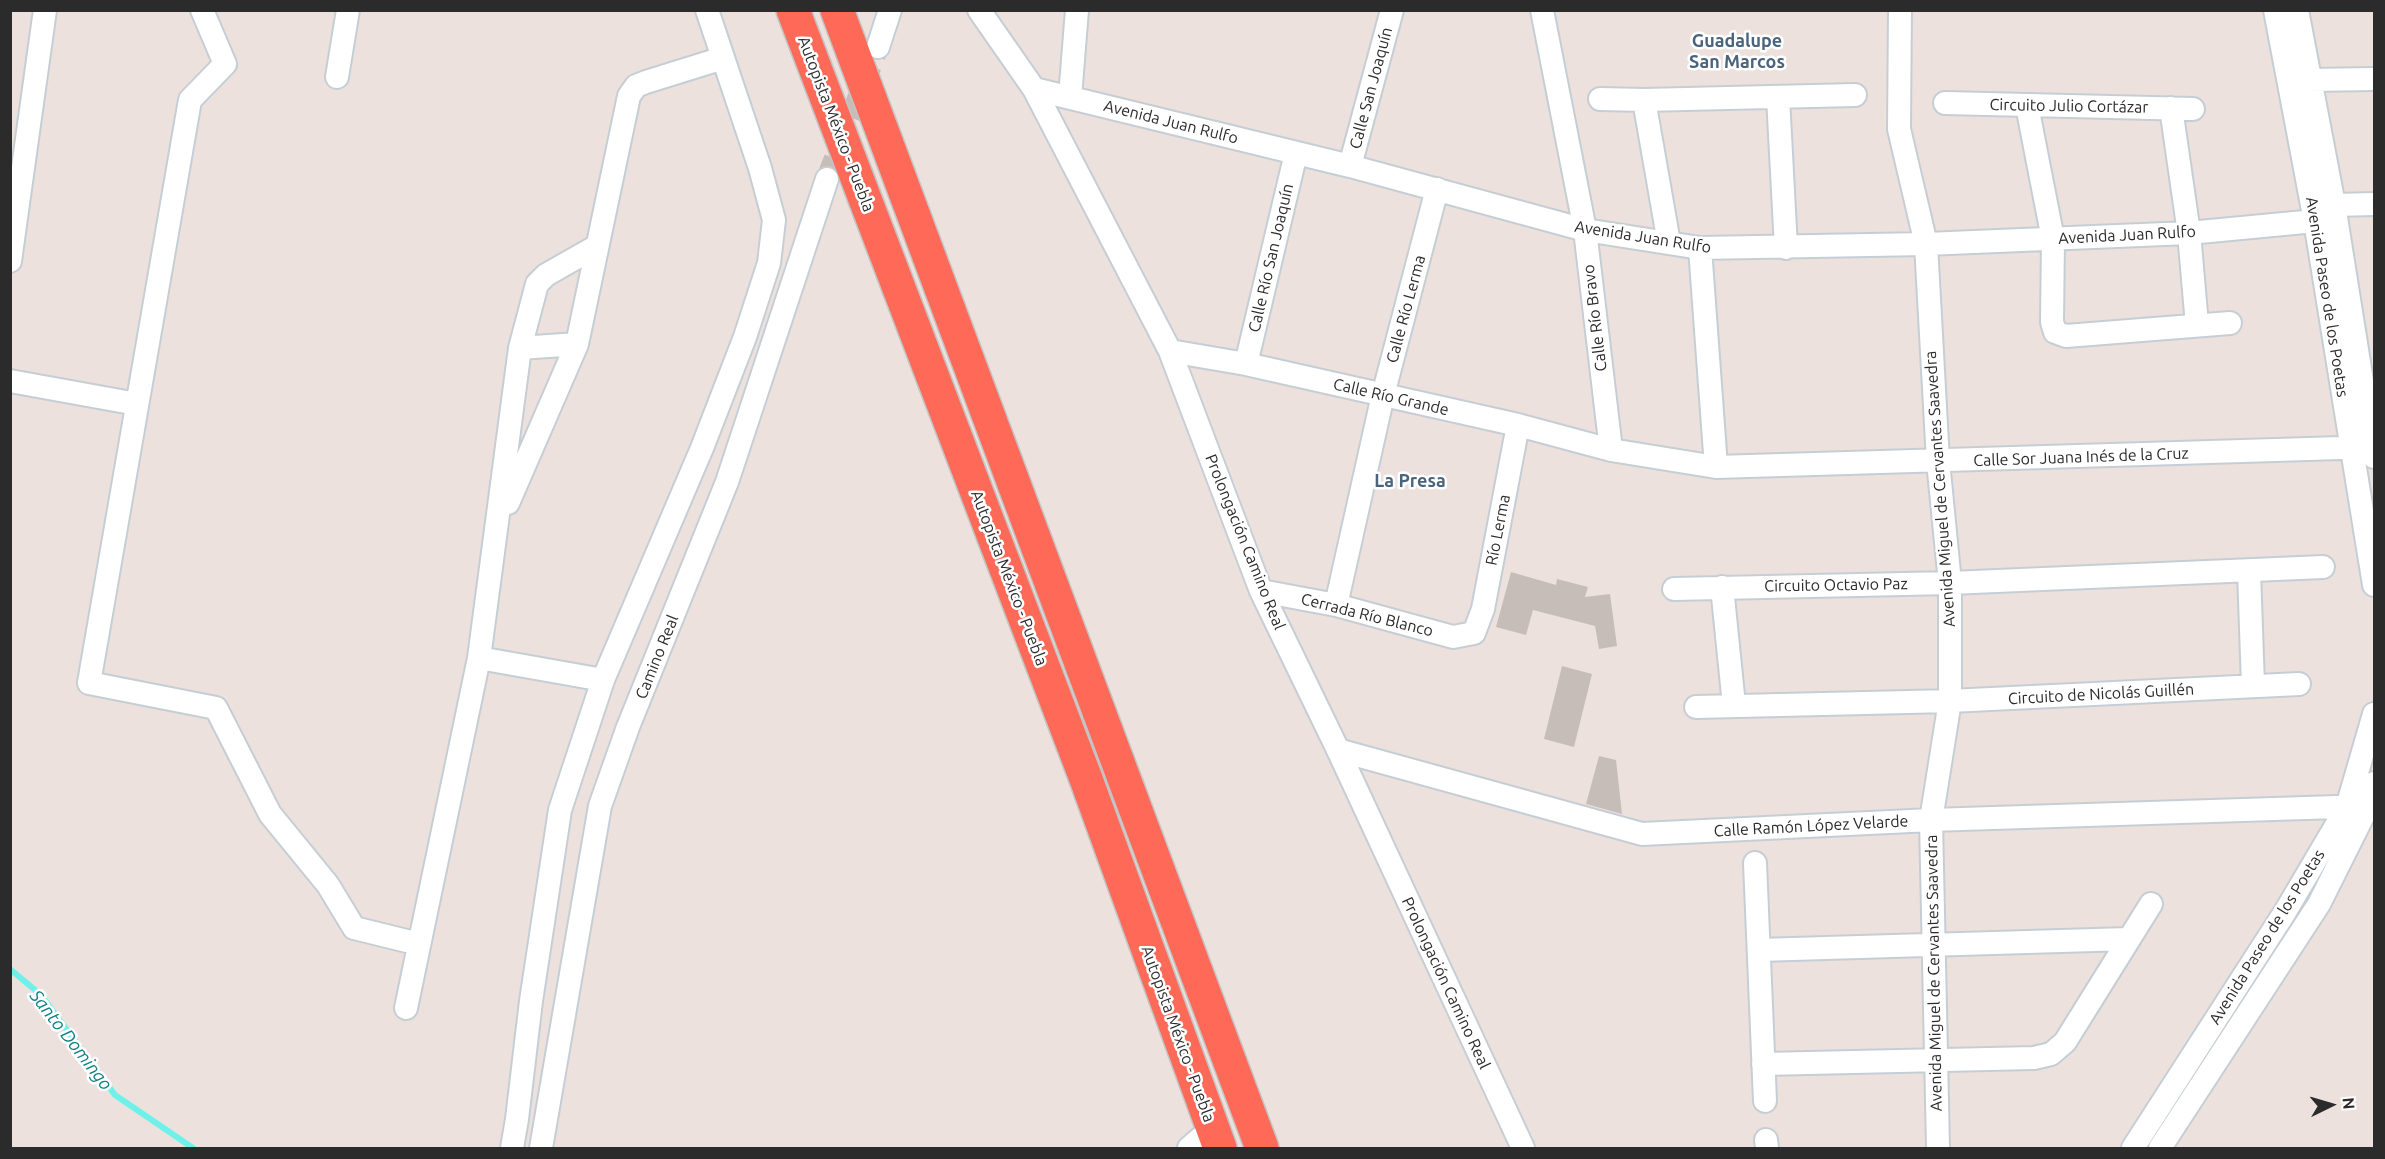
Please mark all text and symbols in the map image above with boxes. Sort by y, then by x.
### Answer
street label: Calle San Joaquín [1346,25,1396,151]
district label: Guadalupe San Marcos [1689,30,1785,72]
street label: Autopista México - Puebla [794,34,878,214]
street label: Circuito Julio Cortázar [1989,95,2149,117]
street label: Avenida Juan Rulfo [1102,96,1240,148]
street label: Calle Río San Joaquín [1245,182,1297,334]
street label: Avenida Paseo de los Poetas [2302,195,2352,399]
street label: Avenida Juan Rulfo [1573,217,1713,257]
street label: Avenida Juan Rulfo [2058,222,2196,248]
street label: Calle Río Lerma [1382,253,1430,365]
street label: Calle Río Bravo [1579,264,1611,372]
street label: Avenida Miguel de Cervantes Saavedra [1921,350,1959,628]
street label: Calle Río Grande [1331,374,1451,420]
street label: Calle Sor Juana Inés de la Cruz [1973,444,2189,470]
street label: Prolongación Camino Real [1201,451,1289,633]
district label: La Presa [1374,470,1446,492]
street label: Autopista México - Puebla [967,488,1051,668]
street label: Río Lerma [1482,493,1514,567]
street label: Circuito Octavio Paz [1764,574,1908,596]
street label: Cerrada Río Blanco [1299,589,1435,641]
street label: Camino Real [631,612,683,702]
street label: Circuito de Nicolás Guillén [2007,680,2195,708]
street label: Calle Ramón López Velarde [1713,811,1909,841]
street label: Avenida Miguel de Cervantes Saavedra [1922,835,1946,1111]
street label: Avenida Paseo de los Poetas [2205,846,2329,1028]
street label: Prolongación Camino Real [1398,894,1494,1072]
street label: Autopista México - Puebla [1137,943,1219,1125]
water label: Santo Domingo [25,986,117,1094]
north arrow [2301,1075,2361,1135]
text: N [2339,1097,2358,1110]

